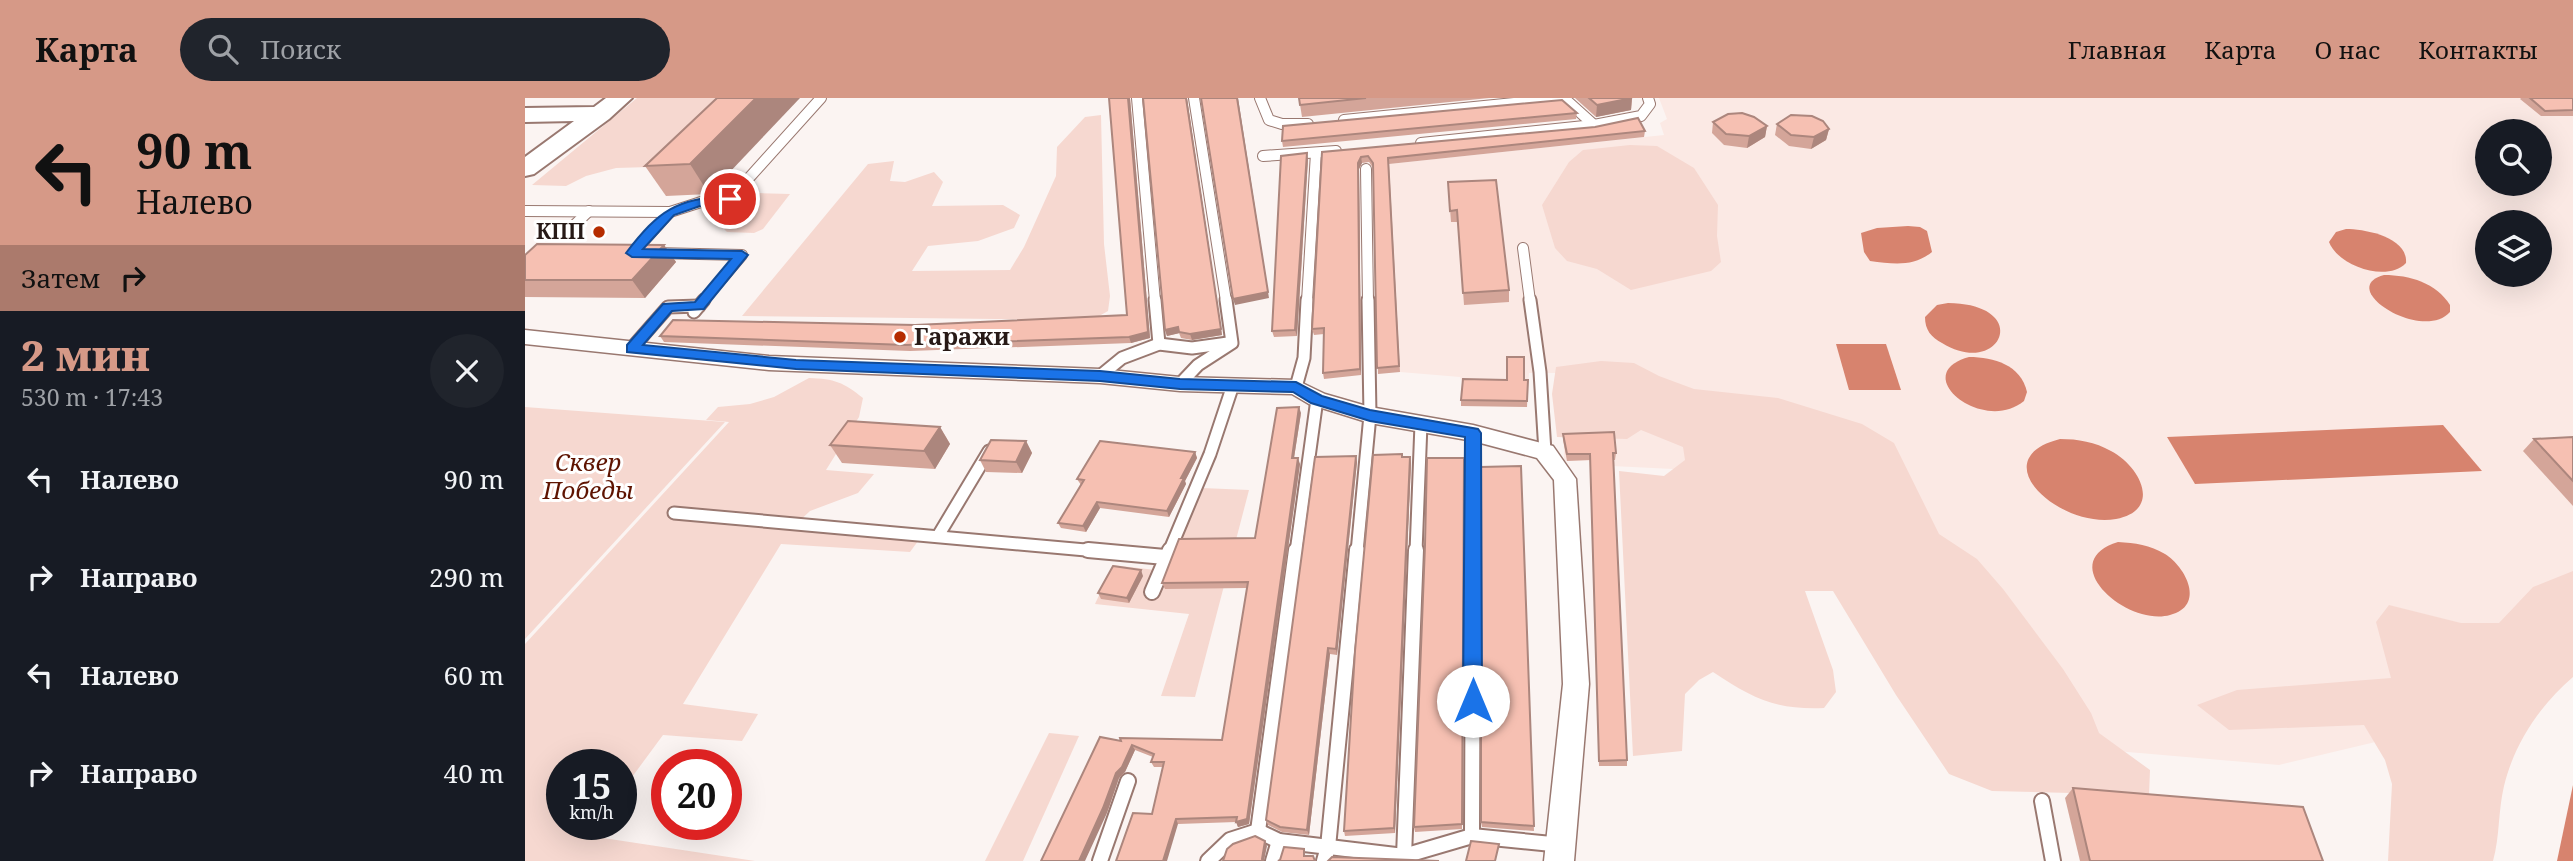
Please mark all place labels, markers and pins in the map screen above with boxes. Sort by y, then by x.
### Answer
pin [700,169,760,229]
place label: КПП [536,217,585,245]
marker: КПП [591,224,607,240]
place label: Гаражи [914,319,1010,352]
marker: Гаражи [892,329,908,345]

